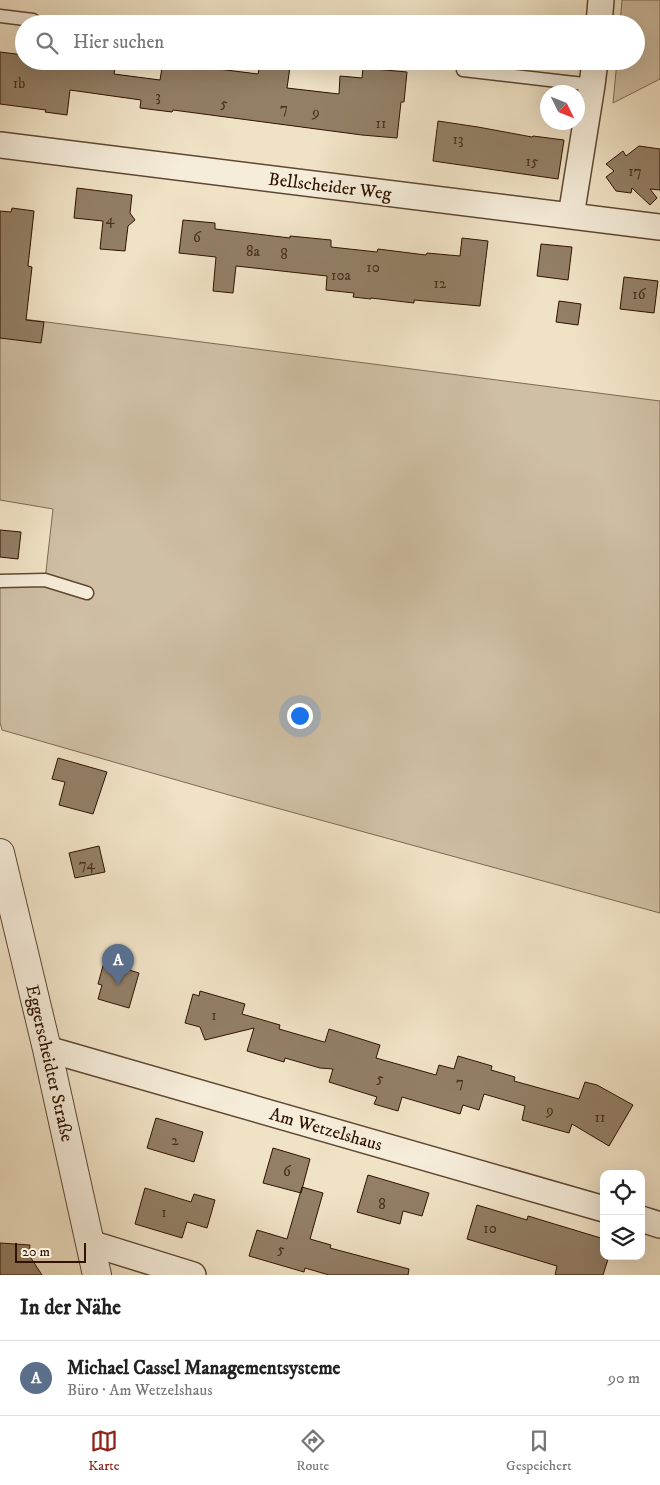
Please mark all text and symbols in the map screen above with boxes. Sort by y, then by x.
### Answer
search box [15,15,645,70]
icon: search [33,29,61,57]
text: Hier suchen [73,31,164,54]
house number: 1b [13,74,25,93]
north arrow [540,85,585,130]
house number: 3 [155,87,161,106]
house number: 5 [220,94,228,113]
house number: 7 [280,99,288,118]
house number: 9 [311,103,320,122]
house number: 11 [375,114,387,133]
house number: 13 [452,130,464,149]
house number: 15 [526,152,539,171]
house number: 17 [628,162,642,181]
street label: Bellscheider Weg [267,169,393,205]
house number: 4 [106,210,115,229]
house number: 6 [193,228,202,247]
house number: 8a [246,242,261,261]
house number: 8 [280,245,288,264]
house number: 10 [366,258,380,277]
house number: 10a [331,266,352,285]
house number: 12 [434,274,447,293]
house number: 16 [632,285,647,304]
your location [287,703,313,729]
house number: 74 [79,855,96,874]
pin: A [102,944,134,985]
street label: Eggerscheidter Straße [20,983,78,1144]
house number: 1 [211,1006,217,1025]
house number: 5 [376,1069,384,1088]
house number: 7 [456,1073,464,1092]
house number: 9 [545,1101,554,1120]
street label: Am Wetzelshaus [267,1103,385,1157]
house number: 11 [594,1108,606,1127]
house number: 2 [171,1131,179,1150]
house number: 6 [283,1162,292,1181]
map controls [600,1170,645,1260]
button: locate [600,1170,645,1215]
house number: 8 [378,1195,386,1214]
house number: 1 [161,1203,167,1222]
button: layers [600,1215,645,1260]
house number: 10 [483,1219,497,1238]
scale bar [15,1240,86,1263]
house number: 5 [277,1240,285,1259]
text: 20 m [22,1243,50,1261]
text: In der Nähe [20,1295,121,1321]
text: Michael Cassel Managementsysteme [67,1357,340,1380]
text: A [31,1368,41,1388]
text: 90 m [608,1368,640,1388]
text: Büro · Am Wetzelshaus [67,1380,213,1400]
tab: Karte [88,1427,120,1475]
tab: Route [296,1427,329,1475]
tab: Gespeichert [506,1427,572,1475]

